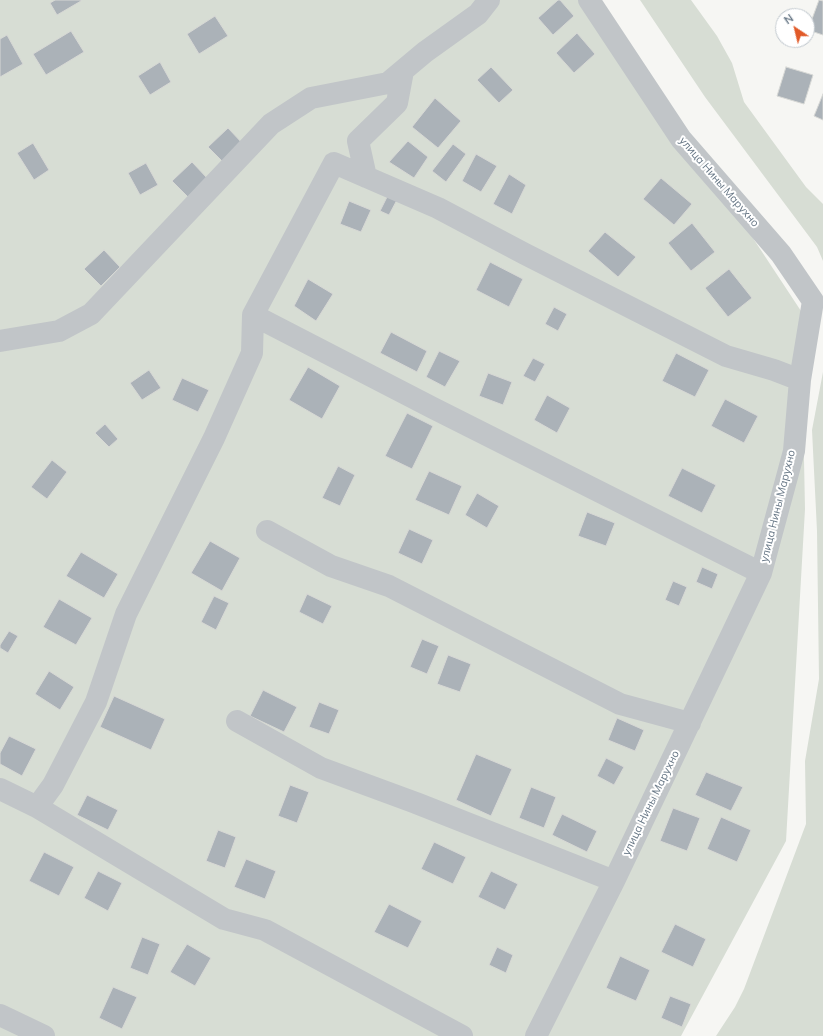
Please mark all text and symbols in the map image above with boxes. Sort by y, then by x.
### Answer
north arrow [775,8,815,48]
text: N [781,11,796,27]
street label: улица Нины Марухно [676,134,762,230]
street label: улица Нины Марухно [758,449,798,563]
street label: улица Нины Марухно [620,748,682,858]

